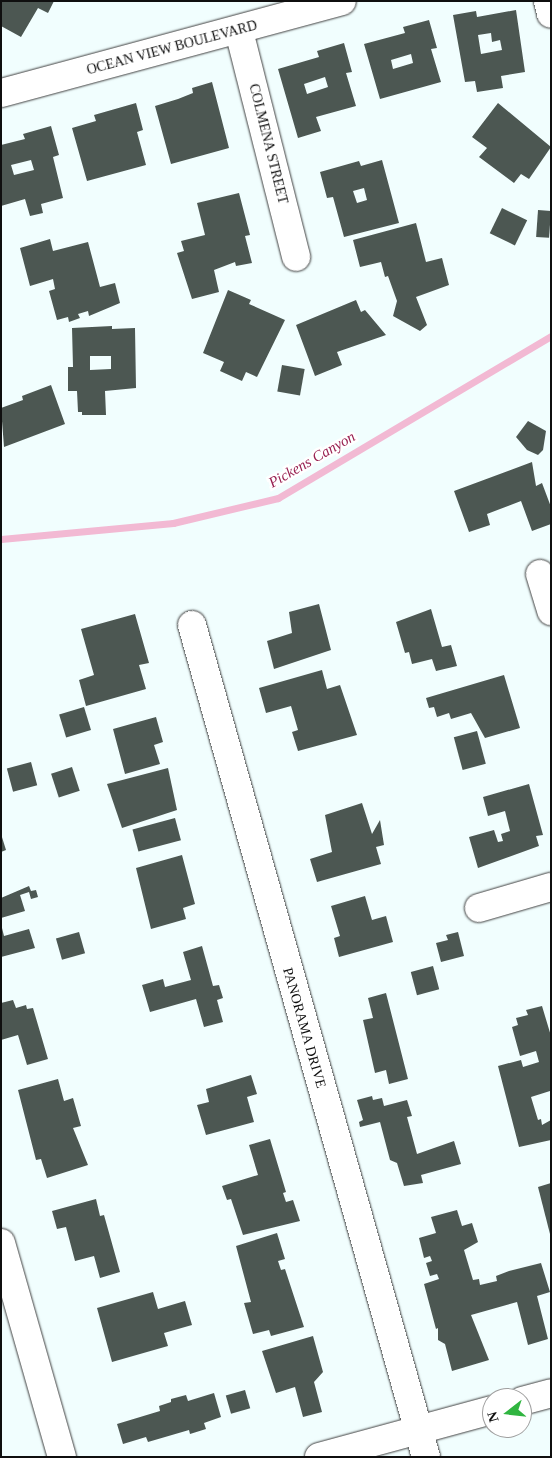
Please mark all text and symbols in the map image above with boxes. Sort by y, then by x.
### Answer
street label: OCEAN VIEW BOULEVARD [85,17,259,79]
street label: COLMENA STREET [245,82,291,206]
water label: Pickens Canyon [265,428,359,492]
street label: PANORAMA DRIVE [279,966,329,1090]
north arrow [482,1388,532,1438]
text: N [484,1410,502,1424]

